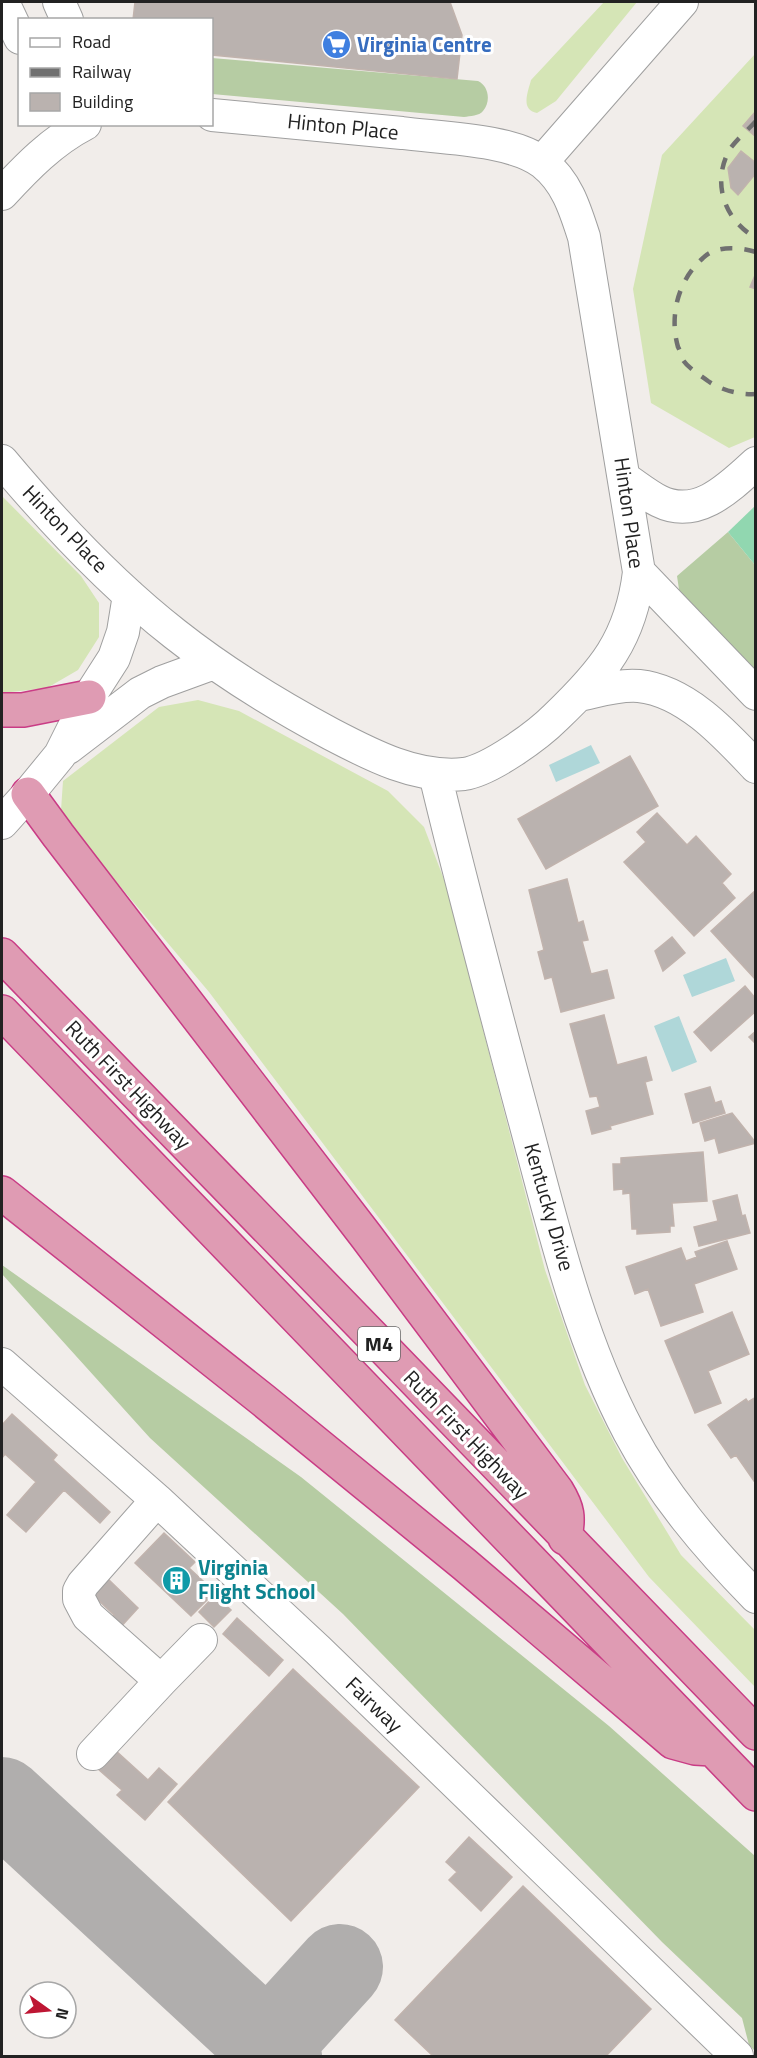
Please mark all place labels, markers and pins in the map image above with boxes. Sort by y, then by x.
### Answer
place label: Virginia Centre [357,28,492,60]
supermarket icon: Virginia Centre [320,29,352,61]
place label: Virginia Flight School [198,1551,316,1607]
building icon: Virginia Flight School [161,1564,193,1596]

